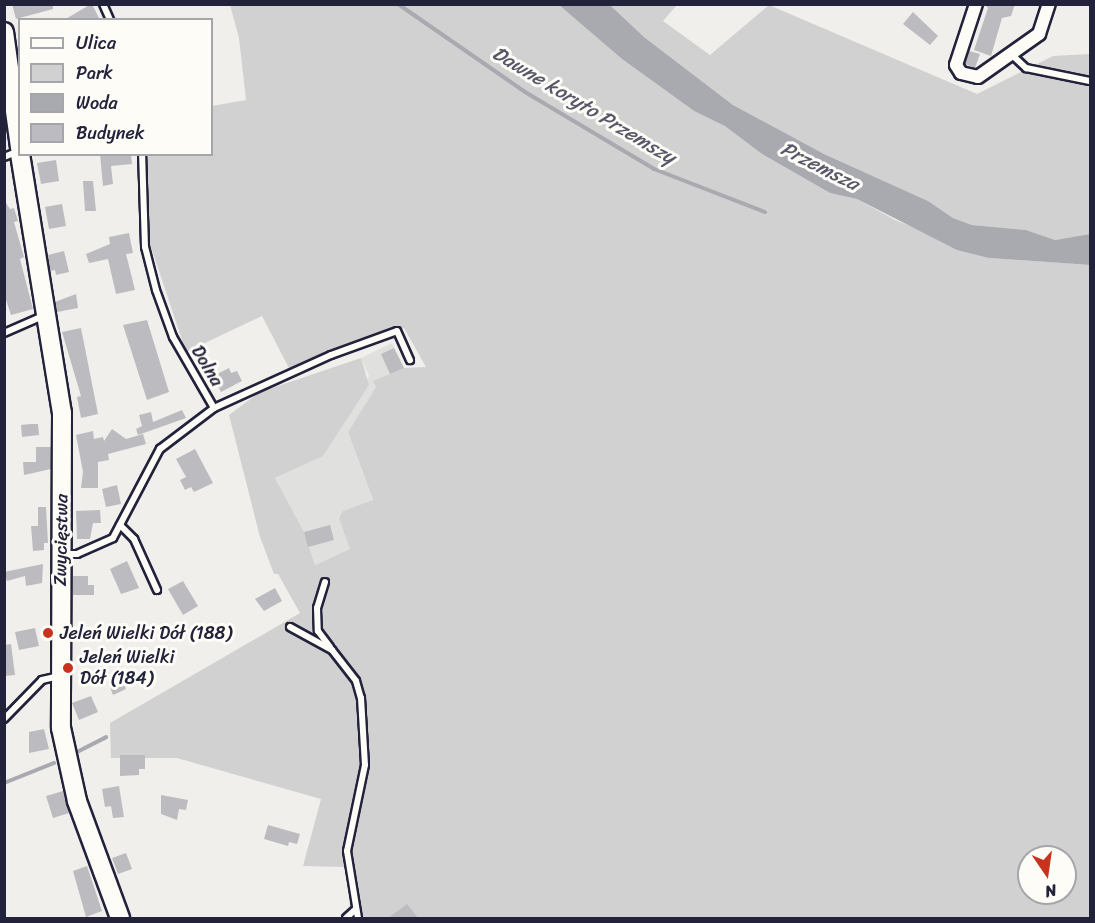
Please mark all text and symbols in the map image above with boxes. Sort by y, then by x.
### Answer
legend [18,18,213,156]
text: Ulica [76,27,116,59]
water label: Dawne koryto Przemszy [488,41,680,169]
text: Park [76,57,113,89]
text: Woda [76,87,118,119]
text: Budynek [76,117,144,149]
water label: Przemsza [777,136,863,196]
street label: Dolna [186,342,228,390]
street label: Zwycięstwa [49,494,73,586]
place label: Jeleń Wielki Dół (188) [60,622,232,644]
marker: Jeleń Wielki Dół (188) [41,626,55,640]
place label: Jeleń Wielki Dół (184) [80,647,174,690]
marker: Jeleń Wielki Dół (184) [61,661,75,675]
north arrow [1017,845,1077,905]
text: N [1042,876,1059,906]

